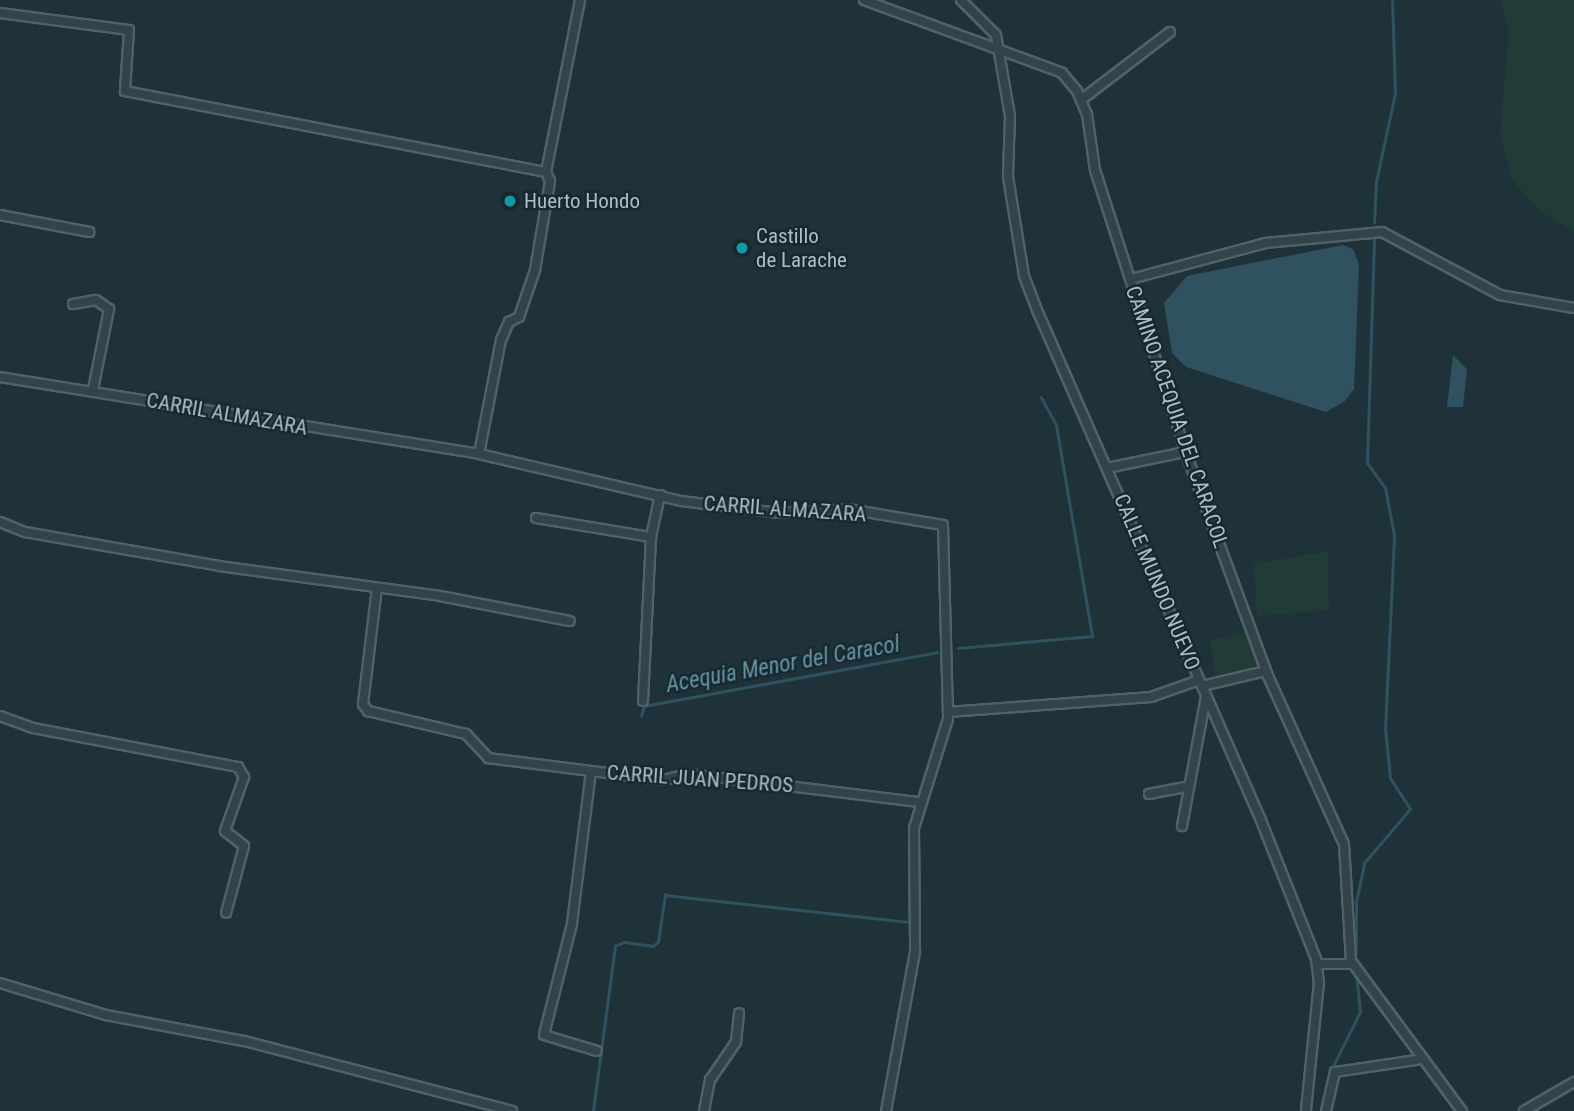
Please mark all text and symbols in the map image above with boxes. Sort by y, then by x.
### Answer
place label: Huerto Hondo [524,188,640,214]
marker: Huerto Hondo [502,193,518,209]
place label: Castillo de Larache [756,223,847,273]
marker: Castillo de Larache [734,240,750,256]
street label: CAMINO ACEQUIA DEL CARACOL [1120,283,1234,551]
street label: CARRIL ALMAZARA [145,387,309,441]
street label: CALLE MUNDO NUEVO [1109,490,1205,674]
street label: CARRIL ALMAZARA [703,491,867,527]
water label: Acequia Menor del Caracol [664,631,902,699]
street label: CARRIL JUAN PEDROS [606,760,794,798]

